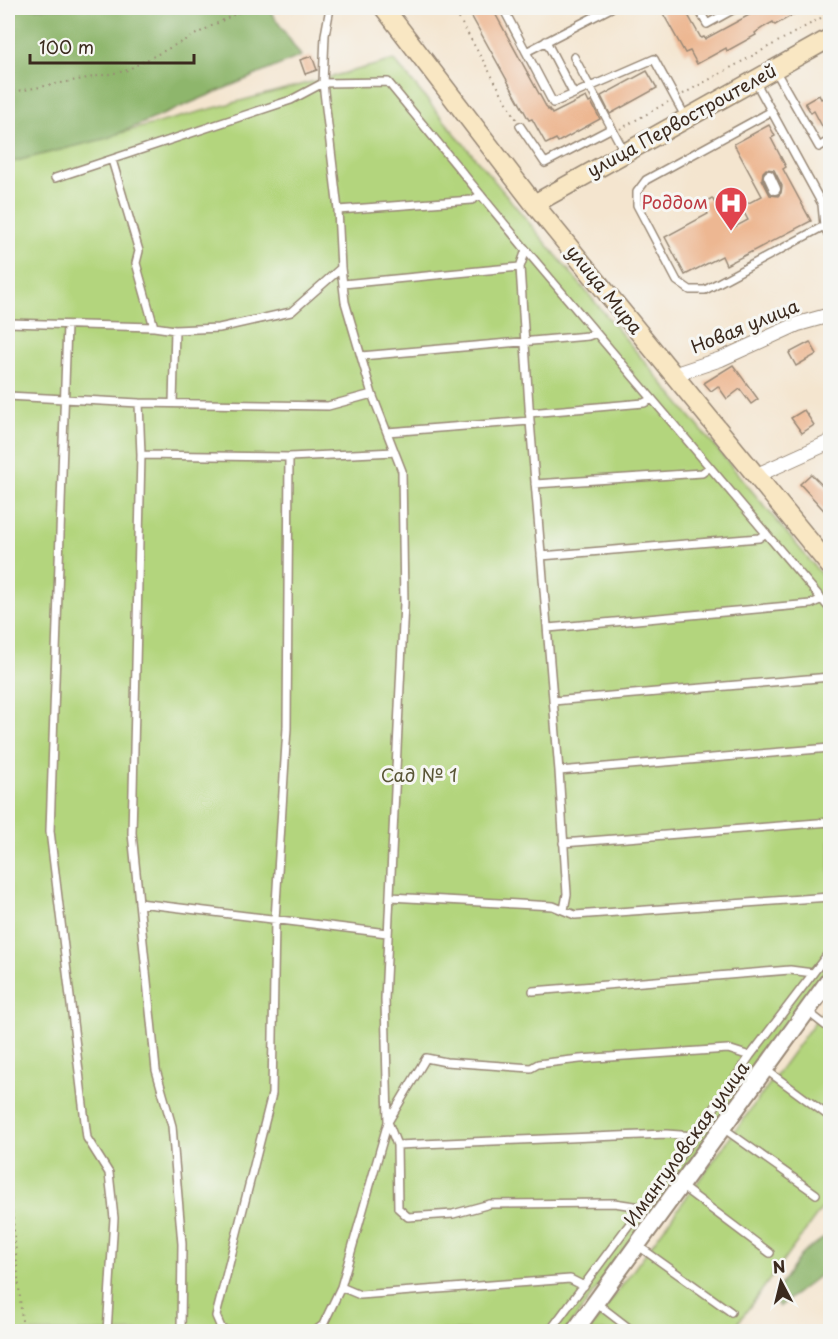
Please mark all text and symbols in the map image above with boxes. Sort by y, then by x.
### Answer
scale bar [30,27,194,65]
text: 100 m [39,33,94,60]
street label: улица Первостроителей [582,56,781,183]
hospital icon: Роддом [713,185,749,232]
place label: Роддом [641,188,708,215]
street label: улица Мира [561,238,650,340]
street label: Новая улица [686,291,803,360]
park label: Сад № 1 [381,761,457,788]
street label: Имангуловская улица [617,1054,755,1231]
north arrow [751,1252,811,1312]
text: N [771,1253,787,1279]

